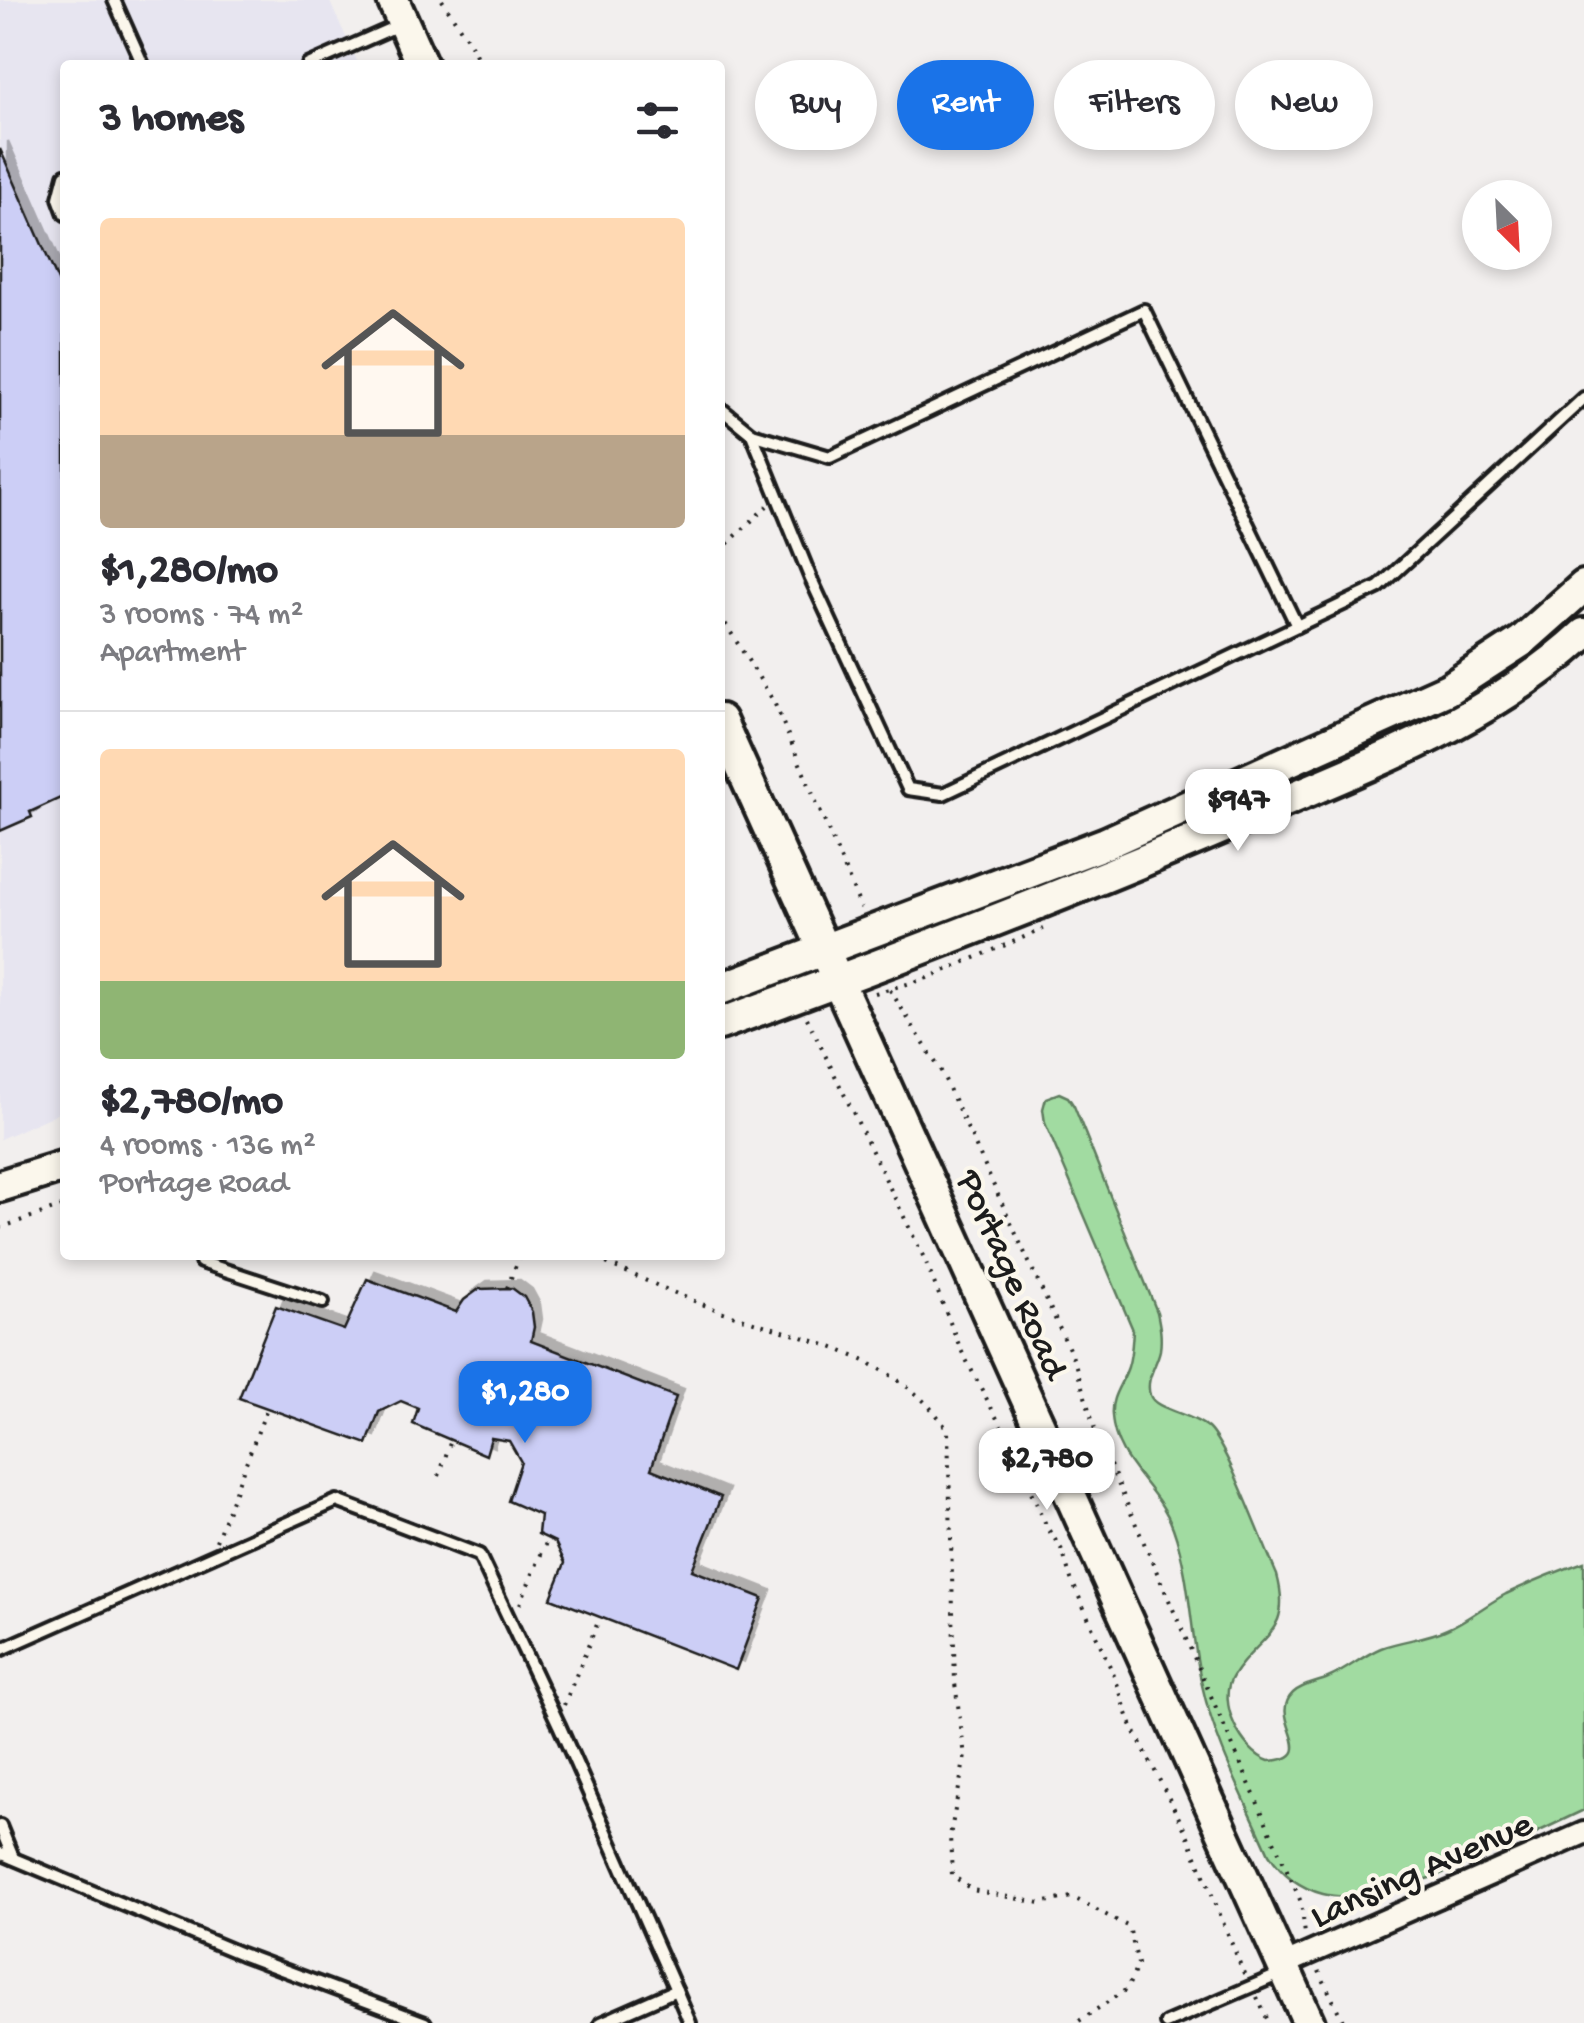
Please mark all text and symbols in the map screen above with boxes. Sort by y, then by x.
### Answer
chip: Buy [755,60,877,150]
chip: Rent [897,60,1034,150]
chip: Filters [1054,60,1215,150]
chip: New [1235,60,1373,150]
icon: filters [630,93,685,148]
text: 3 homes [100,96,243,145]
north arrow [1462,180,1552,270]
map controls [1462,180,1552,270]
icon: home [303,283,483,463]
text: $1,280/mo [100,548,278,597]
text: 3 rooms · 74 m² [100,597,303,635]
text: Apartment [100,635,244,673]
pin: $947 [1179,769,1297,854]
text: $947 [1207,782,1269,820]
icon: home [303,814,483,994]
text: $2,780/mo [100,1079,283,1128]
text: 4 rooms · 136 m² [100,1128,316,1166]
street label: Portage Road [943,1163,1076,1389]
text: Portage Road [100,1166,289,1204]
pin: $1,280 [444,1361,606,1446]
text: $1,280 [481,1374,569,1412]
pin: $2,780 [966,1428,1128,1513]
text: $2,780 [1001,1441,1093,1479]
street label: Lansing Avenue [1305,1804,1541,1941]

